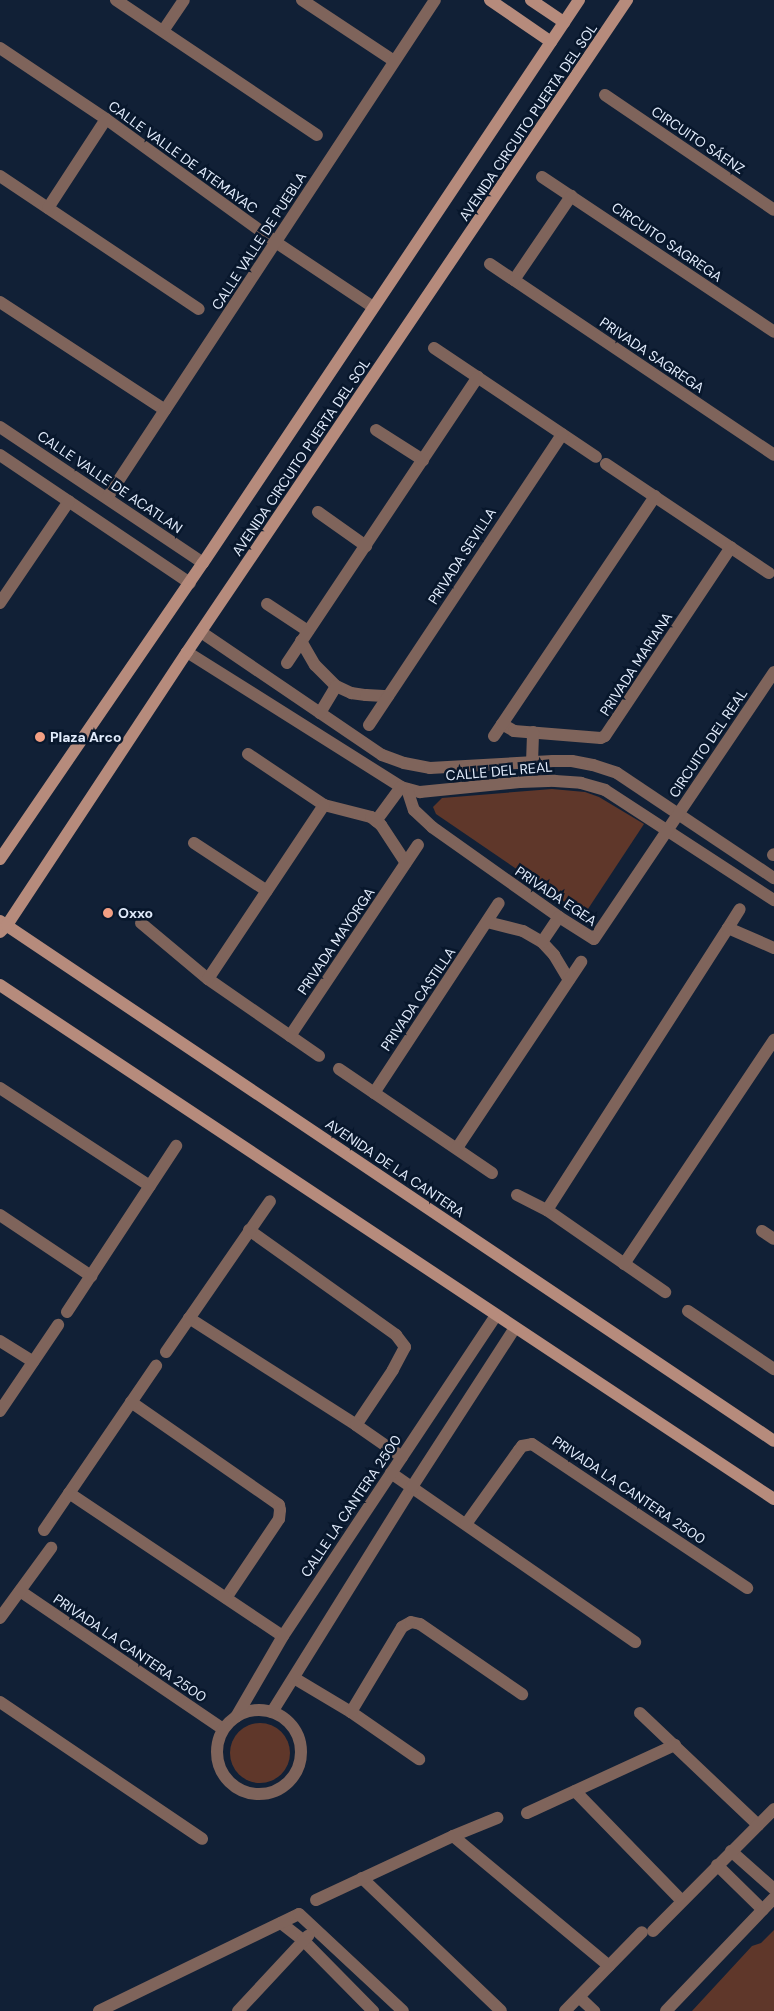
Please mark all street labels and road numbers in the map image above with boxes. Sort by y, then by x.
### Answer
street label: AVENIDA CIRCUITO PUERTA DEL SOL [455,20,601,224]
street label: CALLE VALLE DE ATEMAYAC [105,97,261,217]
street label: CIRCUITO SÁENZ [648,103,748,177]
street label: CALLE VALLE DE PUEBLA [208,169,310,313]
street label: CIRCUITO SAGREGA [609,199,725,285]
street label: PRIVADA SAGREGA [596,314,708,396]
street label: AVENIDA CIRCUITO PUERTA DEL SOL [228,355,374,559]
street label: CALLE VALLE DE ACATLAN [34,427,186,537]
street label: PRIVADA SEVILLA [425,505,499,607]
street label: PRIVADA MARIANA [596,609,676,719]
street label: CIRCUITO DEL REAL [665,685,751,801]
street label: CALLE DEL REAL [445,758,553,784]
street label: PRIVADA EGEA [512,863,600,929]
street label: PRIVADA MAYORGA [294,884,378,998]
street label: PRIVADA CASTILLA [377,944,459,1054]
street label: AVENIDA DE LA CANTERA [322,1115,468,1221]
street label: CALLE LA CANTERA 2500 [297,1432,405,1580]
street label: PRIVADA LA CANTERA 2500 [549,1432,709,1548]
street label: PRIVADA LA CANTERA 2500 [50,1590,210,1706]

